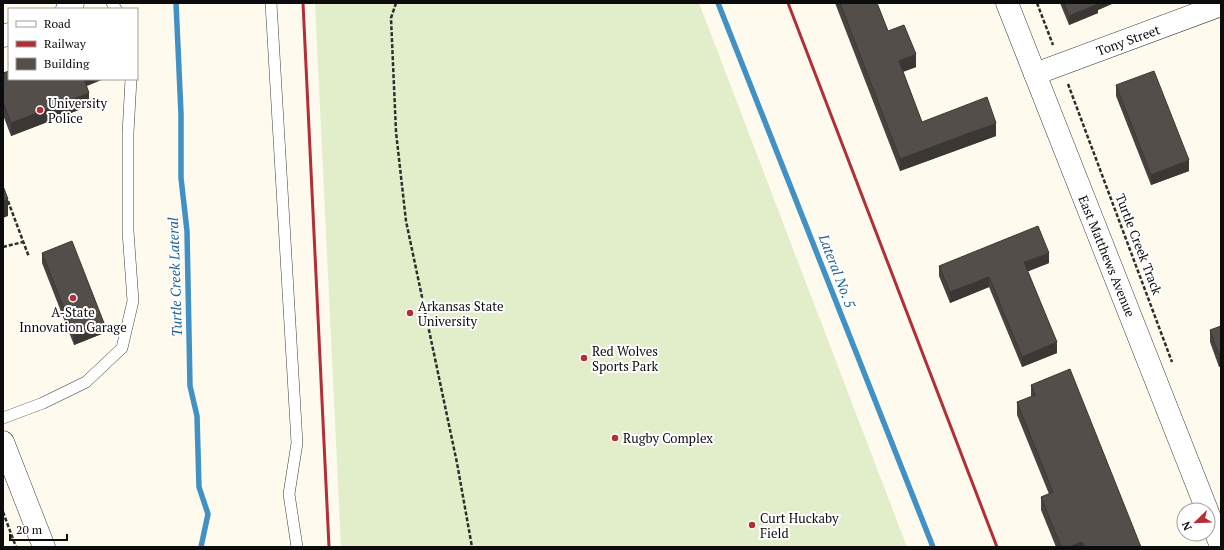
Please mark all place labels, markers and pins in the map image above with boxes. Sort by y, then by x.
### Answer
place label: University Police [48,94,108,127]
marker: University Police [35,105,45,115]
marker: A-State Innovation Garage [68,293,78,303]
place label: Arkansas State University [418,297,504,330]
place label: A-State Innovation Garage [19,303,127,336]
marker: Arkansas State University [405,308,415,318]
place label: Red Wolves Sports Park [592,342,658,375]
marker: Red Wolves Sports Park [579,353,589,363]
place label: Rugby Complex [623,429,713,447]
marker: Rugby Complex [610,433,620,443]
place label: Curt Huckaby Field [760,509,839,542]
marker: Curt Huckaby Field [747,520,757,530]

